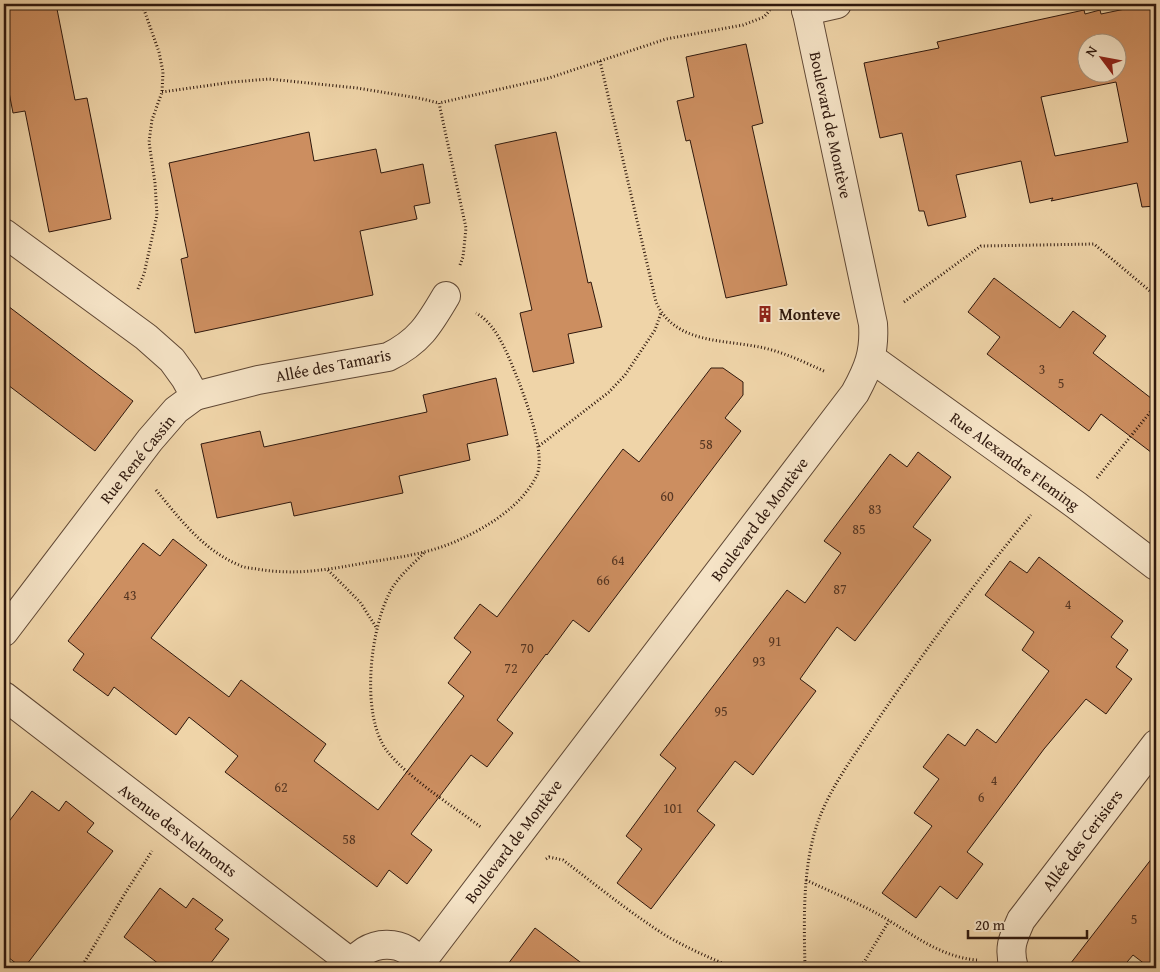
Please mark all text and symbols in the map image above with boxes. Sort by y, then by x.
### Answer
north arrow [1078,32,1128,82]
text: N [1080,41,1102,60]
street label: Boulevard de Montève [804,49,858,201]
place label: Monteve [779,302,840,326]
building icon: Monteve [755,304,775,324]
street label: Allée des Tamaris [273,342,393,388]
house number: 3 [1039,359,1045,379]
house number: 5 [1058,373,1064,393]
street label: Rue Alexandre Fleming [945,406,1085,516]
street label: Rue René Cassin [94,409,180,509]
house number: 58 [699,434,713,454]
street label: Boulevard de Montève [704,452,814,586]
house number: 60 [660,486,674,506]
house number: 83 [868,499,882,519]
house number: 85 [852,519,866,539]
house number: 64 [611,550,625,570]
house number: 66 [596,570,610,590]
house number: 87 [833,579,847,599]
house number: 43 [123,585,137,605]
house number: 4 [1065,594,1072,614]
house number: 91 [768,631,782,651]
house number: 70 [520,638,534,658]
house number: 93 [752,651,766,671]
house number: 72 [504,658,518,678]
house number: 95 [714,701,728,721]
house number: 4 [991,770,998,790]
street label: Boulevard de Montève [458,774,568,908]
street label: Avenue des Nelmonts [114,777,242,883]
house number: 62 [274,777,288,797]
street label: Allée des Cerisiers [1036,784,1128,896]
house number: 6 [978,787,985,807]
house number: 101 [663,798,683,818]
house number: 58 [342,829,356,849]
scale bar [968,907,1086,939]
house number: 5 [1131,909,1137,929]
text: 20 m [975,914,1006,935]

